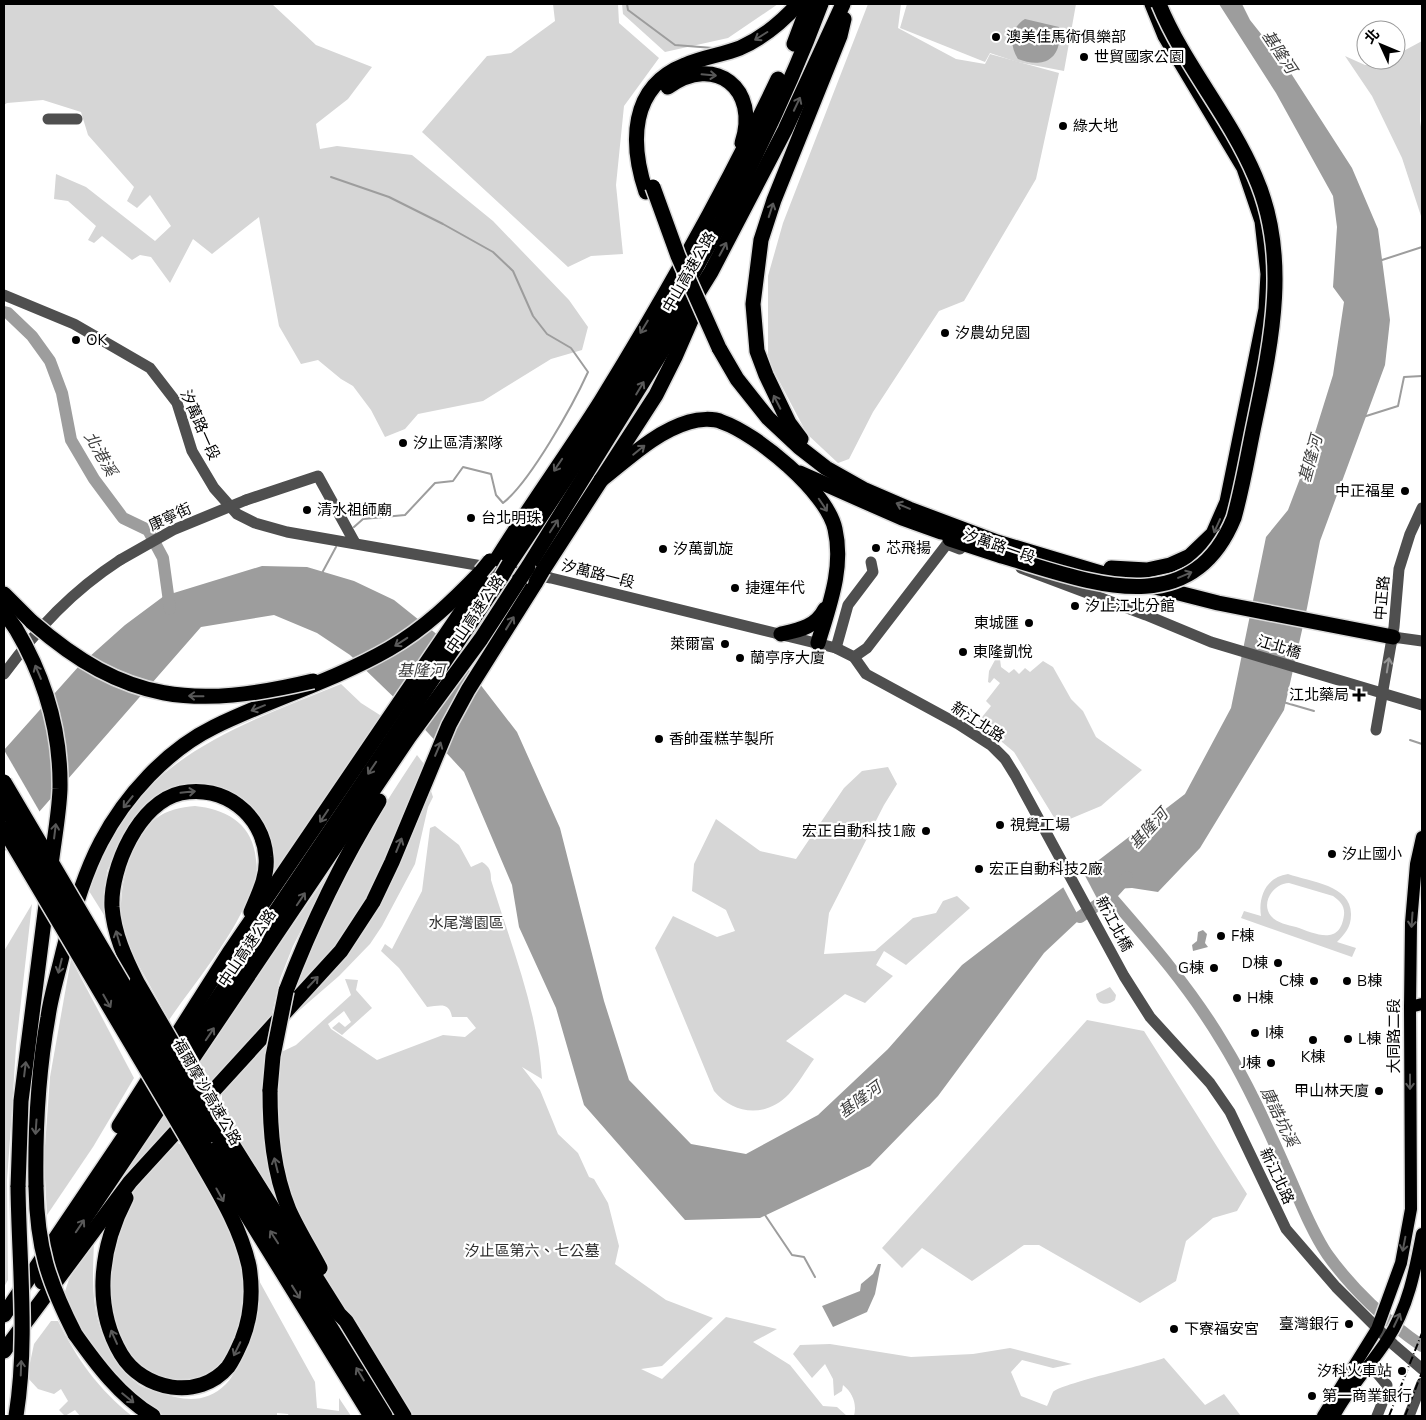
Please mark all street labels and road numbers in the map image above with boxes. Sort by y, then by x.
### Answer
street label: 中山高速公路 [658,228,720,316]
street label: 汐萬路一段 [176,387,224,463]
street label: 康寧街 [145,498,195,536]
street label: 汐萬路一段 [960,524,1038,568]
street label: 汐萬路一段 [559,555,637,593]
street label: 中山高速公路 [442,571,508,657]
street label: 中正路 [1370,575,1394,621]
street label: 江北橋 [1255,631,1303,663]
street label: 新江北路 [947,697,1009,747]
street label: 新江北橋 [1091,893,1137,955]
street label: 中山高速公路 [214,905,280,991]
street label: 大同路二段 [1384,998,1404,1074]
street label: 福爾摩沙高速公路 [168,1035,246,1149]
street label: 新江北路 [1255,1145,1299,1207]

